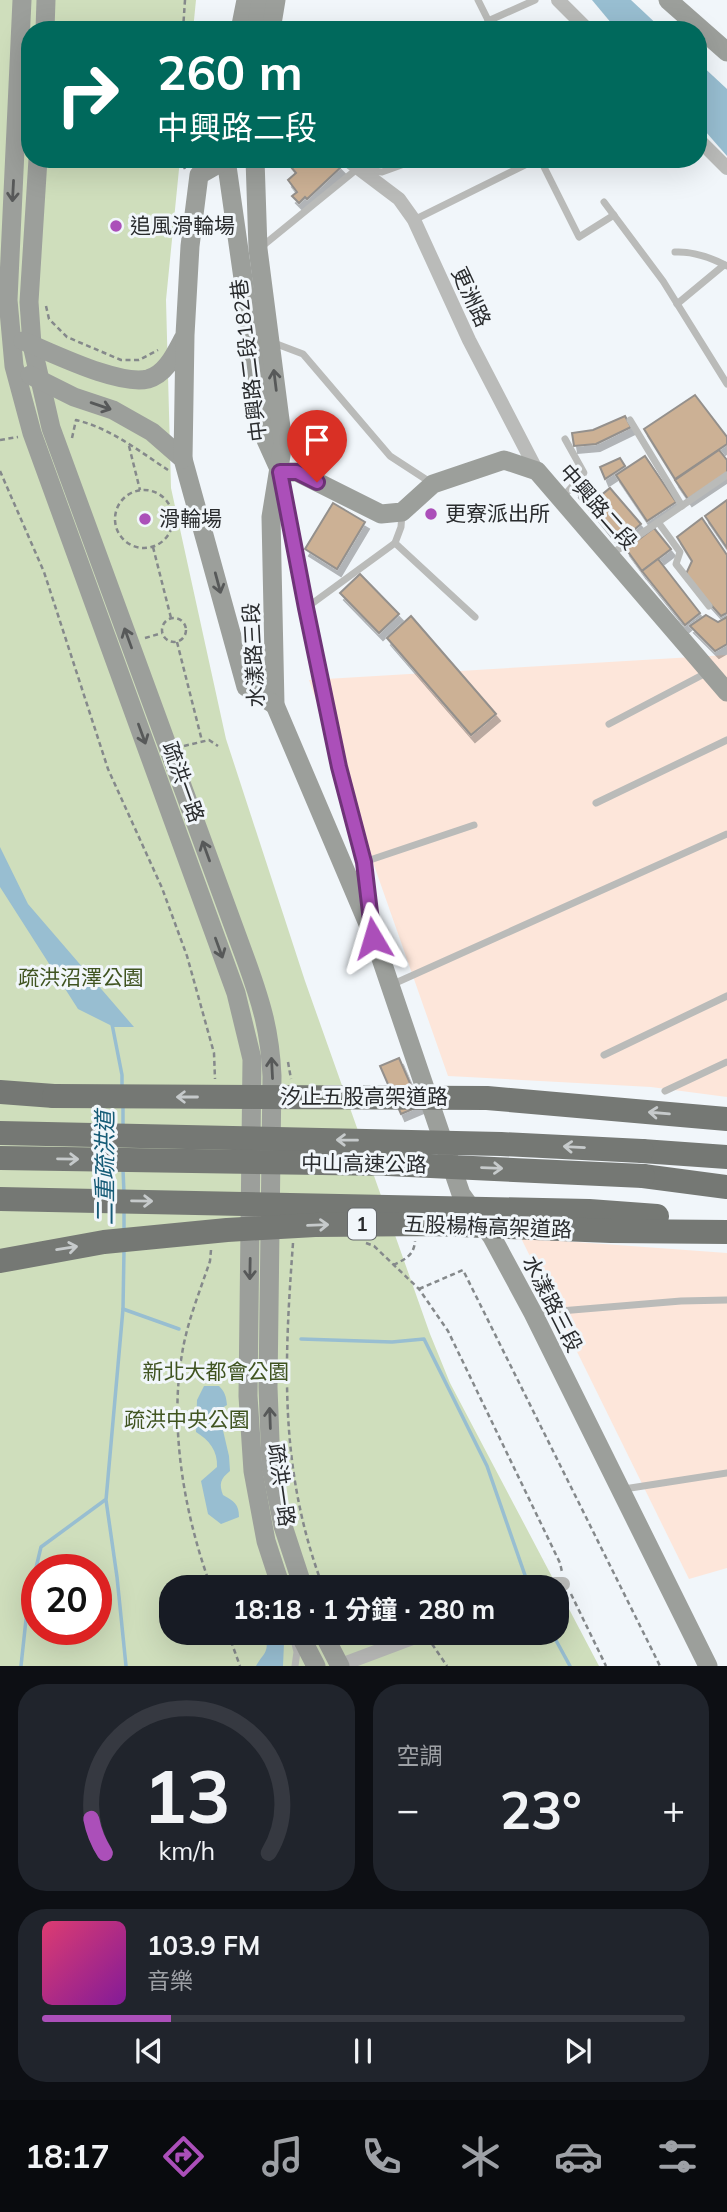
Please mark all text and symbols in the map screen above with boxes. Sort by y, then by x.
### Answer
text: 260 m [157,41,303,102]
icon: right [42,49,133,140]
text: 中興路二段 [157,107,317,147]
one-way arrow [7,179,20,202]
place label: 追風滑輪場 [130,212,235,238]
marker: 追風滑輪場 [108,218,124,234]
street label: 更洲路 [447,263,497,331]
street label: 中興路二段182巷 [225,277,271,443]
one-way arrow [268,369,281,391]
one-way arrow [89,401,111,413]
pin [287,410,347,482]
icon: arrive [298,421,336,459]
street label: 中興路二段 [555,458,643,554]
place label: 更寮派出所 [445,500,550,526]
place label: 滑輪場 [159,505,222,531]
marker: 更寮派出所 [423,506,439,522]
marker: 滑輪場 [137,511,153,527]
one-way arrow [212,572,225,594]
street label: 水漾路三段 [237,602,269,708]
one-way arrow [121,627,133,649]
one-way arrow [136,723,149,745]
street label: 疏洪一路 [157,738,211,826]
one-way arrow [199,841,212,863]
position arrow [336,901,410,975]
one-way arrow [214,937,226,959]
park label: 疏洪沼澤公園 [18,964,144,990]
one-way arrow [265,1057,278,1080]
street label: 汐止五股高架道路 [280,1083,448,1109]
one-way arrow [176,1090,199,1104]
one-way arrow [648,1106,671,1119]
water label: 二重疏洪道 [90,1108,119,1226]
one-way arrow [336,1133,359,1147]
one-way arrow [563,1141,586,1154]
street label: 中山高速公路 [301,1149,427,1177]
one-way arrow [56,1152,79,1166]
one-way arrow [480,1162,503,1175]
one-way arrow [130,1195,153,1208]
road number: 1 [348,1208,376,1240]
street label: 五股楊梅高架道路 [404,1210,572,1242]
one-way arrow [306,1219,329,1232]
one-way arrow [55,1242,78,1255]
street label: 水漾路三段 [517,1251,588,1356]
one-way arrow [243,1257,256,1280]
park label: 新北大都會公園 [143,1358,290,1384]
park label: 疏洪中央公園 [124,1406,250,1432]
one-way arrow [263,1407,276,1430]
street label: 疏洪一路 [263,1441,301,1528]
speed limit sign: 20 [21,1554,112,1645]
text: 18:18 · 1 分鐘 · 280 m [233,1593,495,1626]
text: 空調 [397,1741,443,1770]
text: 13 [143,1751,230,1842]
text: 23° [500,1777,582,1842]
text: − [397,1785,419,1833]
text: + [662,1785,685,1833]
text: km/h [158,1835,215,1866]
text: 103.9 FM [147,1929,260,1962]
text: 音樂 [147,1966,193,1995]
icon: previous [130,2032,168,2070]
icon: pause [344,2032,382,2070]
icon: next [559,2032,597,2070]
icon: directions [159,2132,208,2181]
icon: music [258,2132,307,2181]
icon: phone [357,2132,406,2181]
icon: climate [456,2132,505,2181]
icon: car [554,2132,603,2181]
icon: filters [653,2132,702,2181]
text: 18:17 [25,2136,110,2176]

